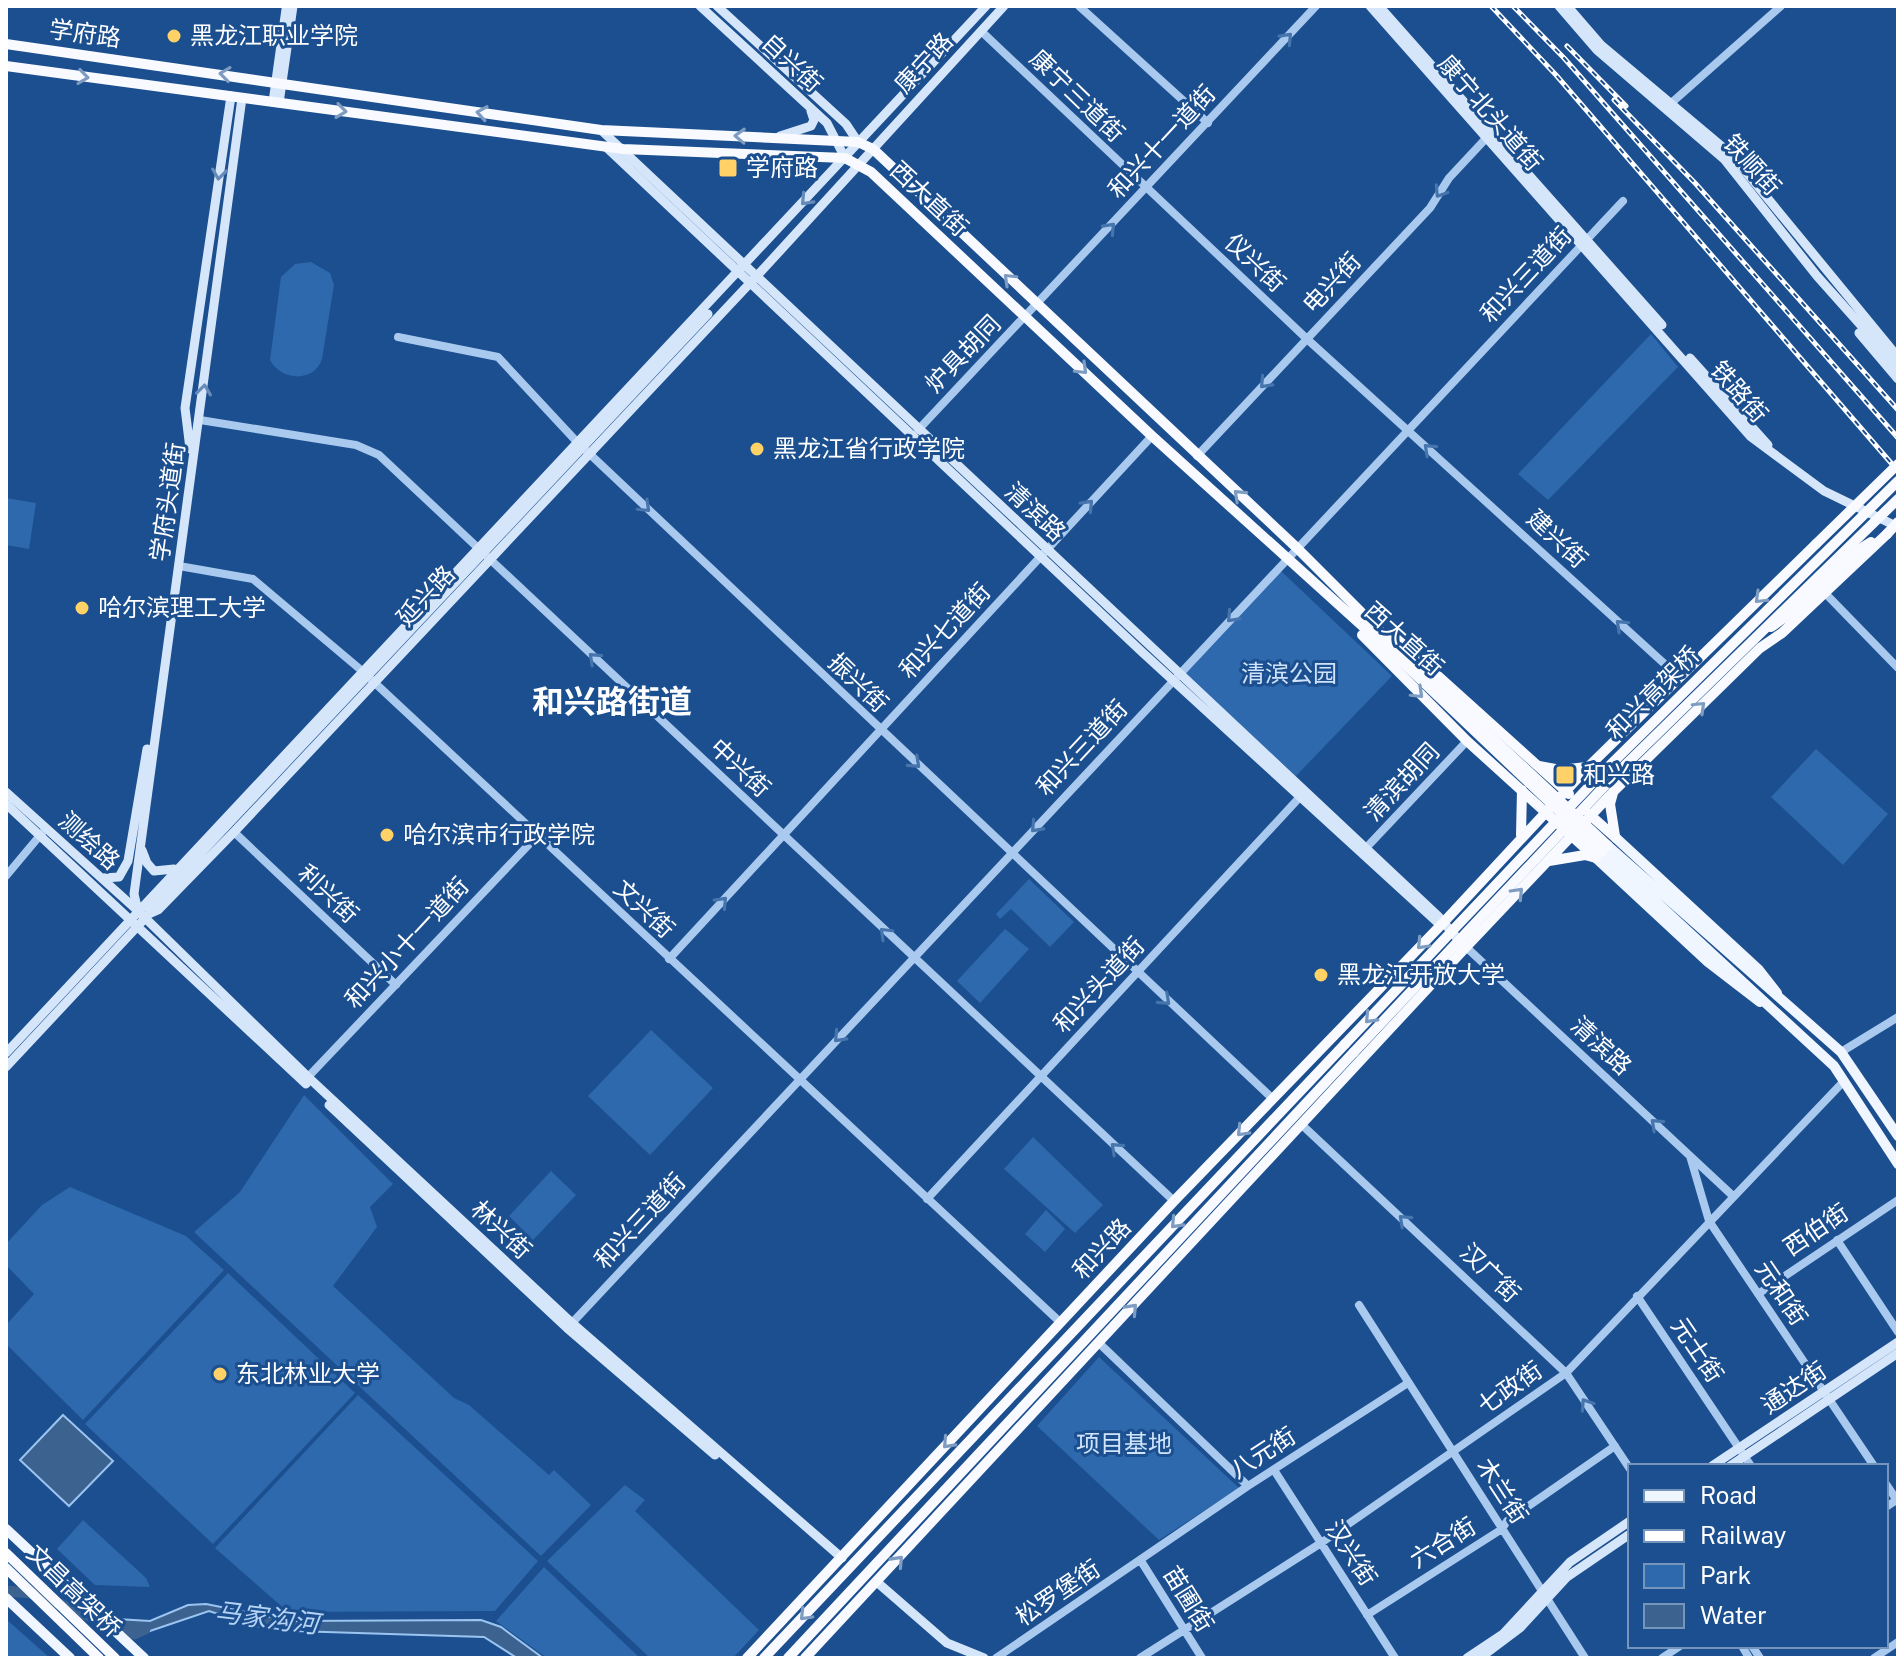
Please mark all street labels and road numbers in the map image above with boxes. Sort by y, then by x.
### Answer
street label: 学府路 [48,14,123,52]
street label: 康宁路 [888,26,958,98]
street label: 自兴街 [757,27,829,97]
street label: 康宁三道街 [1025,44,1131,147]
street label: 康宁北头道街 [1433,49,1549,176]
street label: 和兴十一道街 [1102,79,1221,204]
street label: 铁顺街 [1718,128,1787,200]
street label: 西大直街 [885,155,974,241]
street label: 和兴三道街 [1474,221,1576,328]
street label: 仪兴街 [1220,227,1292,297]
street label: 电兴街 [1296,246,1366,318]
street label: 炉具胡同 [919,309,1006,398]
street label: 铁路街 [1706,355,1774,428]
street label: 学府头道街 [145,440,189,563]
street label: 清滨路 [1000,476,1072,546]
street label: 建兴街 [1522,503,1594,573]
street label: 延兴路 [390,559,460,631]
street label: 和兴七道街 [893,577,995,684]
street label: 西大直街 [1360,596,1450,681]
street label: 和兴高架桥 [1600,640,1705,745]
street label: 振兴街 [823,647,894,717]
street label: 和兴三道街 [1030,694,1132,801]
street label: 中兴街 [705,732,777,802]
street label: 清滨胡同 [1358,737,1444,826]
street label: 测绘路 [54,806,126,875]
street label: 利兴街 [293,858,365,928]
street label: 和兴小十一道街 [339,871,474,1013]
street label: 文兴街 [609,873,681,943]
street label: 和兴头道街 [1047,931,1149,1038]
street label: 清滨路 [1566,1010,1638,1080]
street label: 和兴三道街 [588,1167,690,1274]
street label: 林兴街 [466,1194,538,1264]
street label: 西伯街 [1778,1197,1853,1261]
street label: 和兴路 [1066,1212,1136,1284]
street label: 汉广街 [1455,1237,1526,1307]
street label: 元和街 [1750,1255,1814,1330]
street label: 元士街 [1666,1312,1730,1387]
street label: 七政街 [1472,1355,1547,1419]
street label: 通达街 [1756,1355,1831,1419]
street label: 八元街 [1225,1421,1300,1484]
street label: 木兰街 [1471,1453,1534,1528]
street label: 六合街 [1405,1511,1480,1573]
street label: 汉兴街 [1320,1515,1383,1590]
street label: 文昌高架桥 [22,1539,128,1642]
street label: 松罗堡街 [1010,1554,1105,1631]
street label: 苗圃街 [1158,1561,1220,1636]

